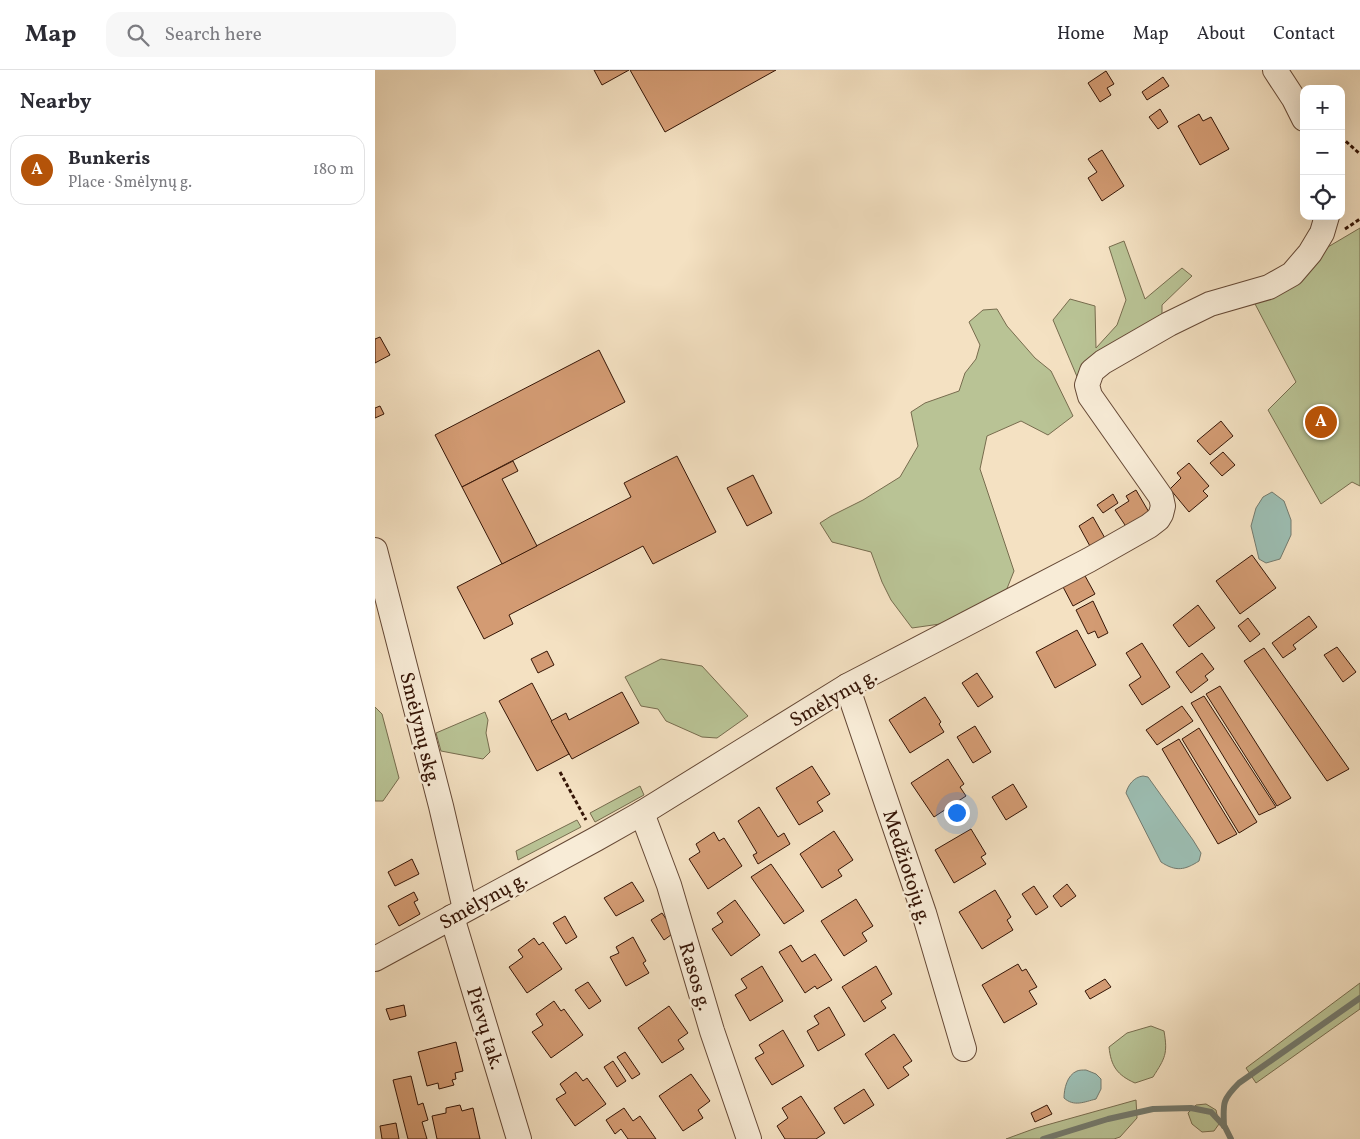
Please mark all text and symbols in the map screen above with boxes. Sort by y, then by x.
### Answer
search box [106,12,456,57]
text: Map [25,18,76,52]
icon: search [124,21,152,49]
text: Search here [164,22,262,48]
text: Home [1057,22,1105,47]
text: Map [1133,22,1169,47]
text: About [1197,22,1245,47]
text: Contact [1273,22,1335,47]
map controls [1300,85,1345,220]
button: + [1300,85,1345,130]
text: Nearby [20,88,91,117]
button: − [1300,130,1345,175]
text: Bunkeris [68,146,150,172]
text: A [31,159,43,181]
text: 180 m [313,159,354,181]
text: Place · Smėlynų g. [68,172,192,194]
button: locate [1300,175,1345,220]
pin: A [1305,403,1337,441]
street label: Smėlynų g. [785,662,883,735]
street label: Smėlynų skg. [391,670,447,789]
your location [944,800,970,826]
street label: Medžiotojų g. [874,807,938,929]
street label: Smėlynų g. [435,866,533,938]
street label: Rasos g. [670,939,718,1014]
street label: Pievų tak. [458,984,510,1074]

